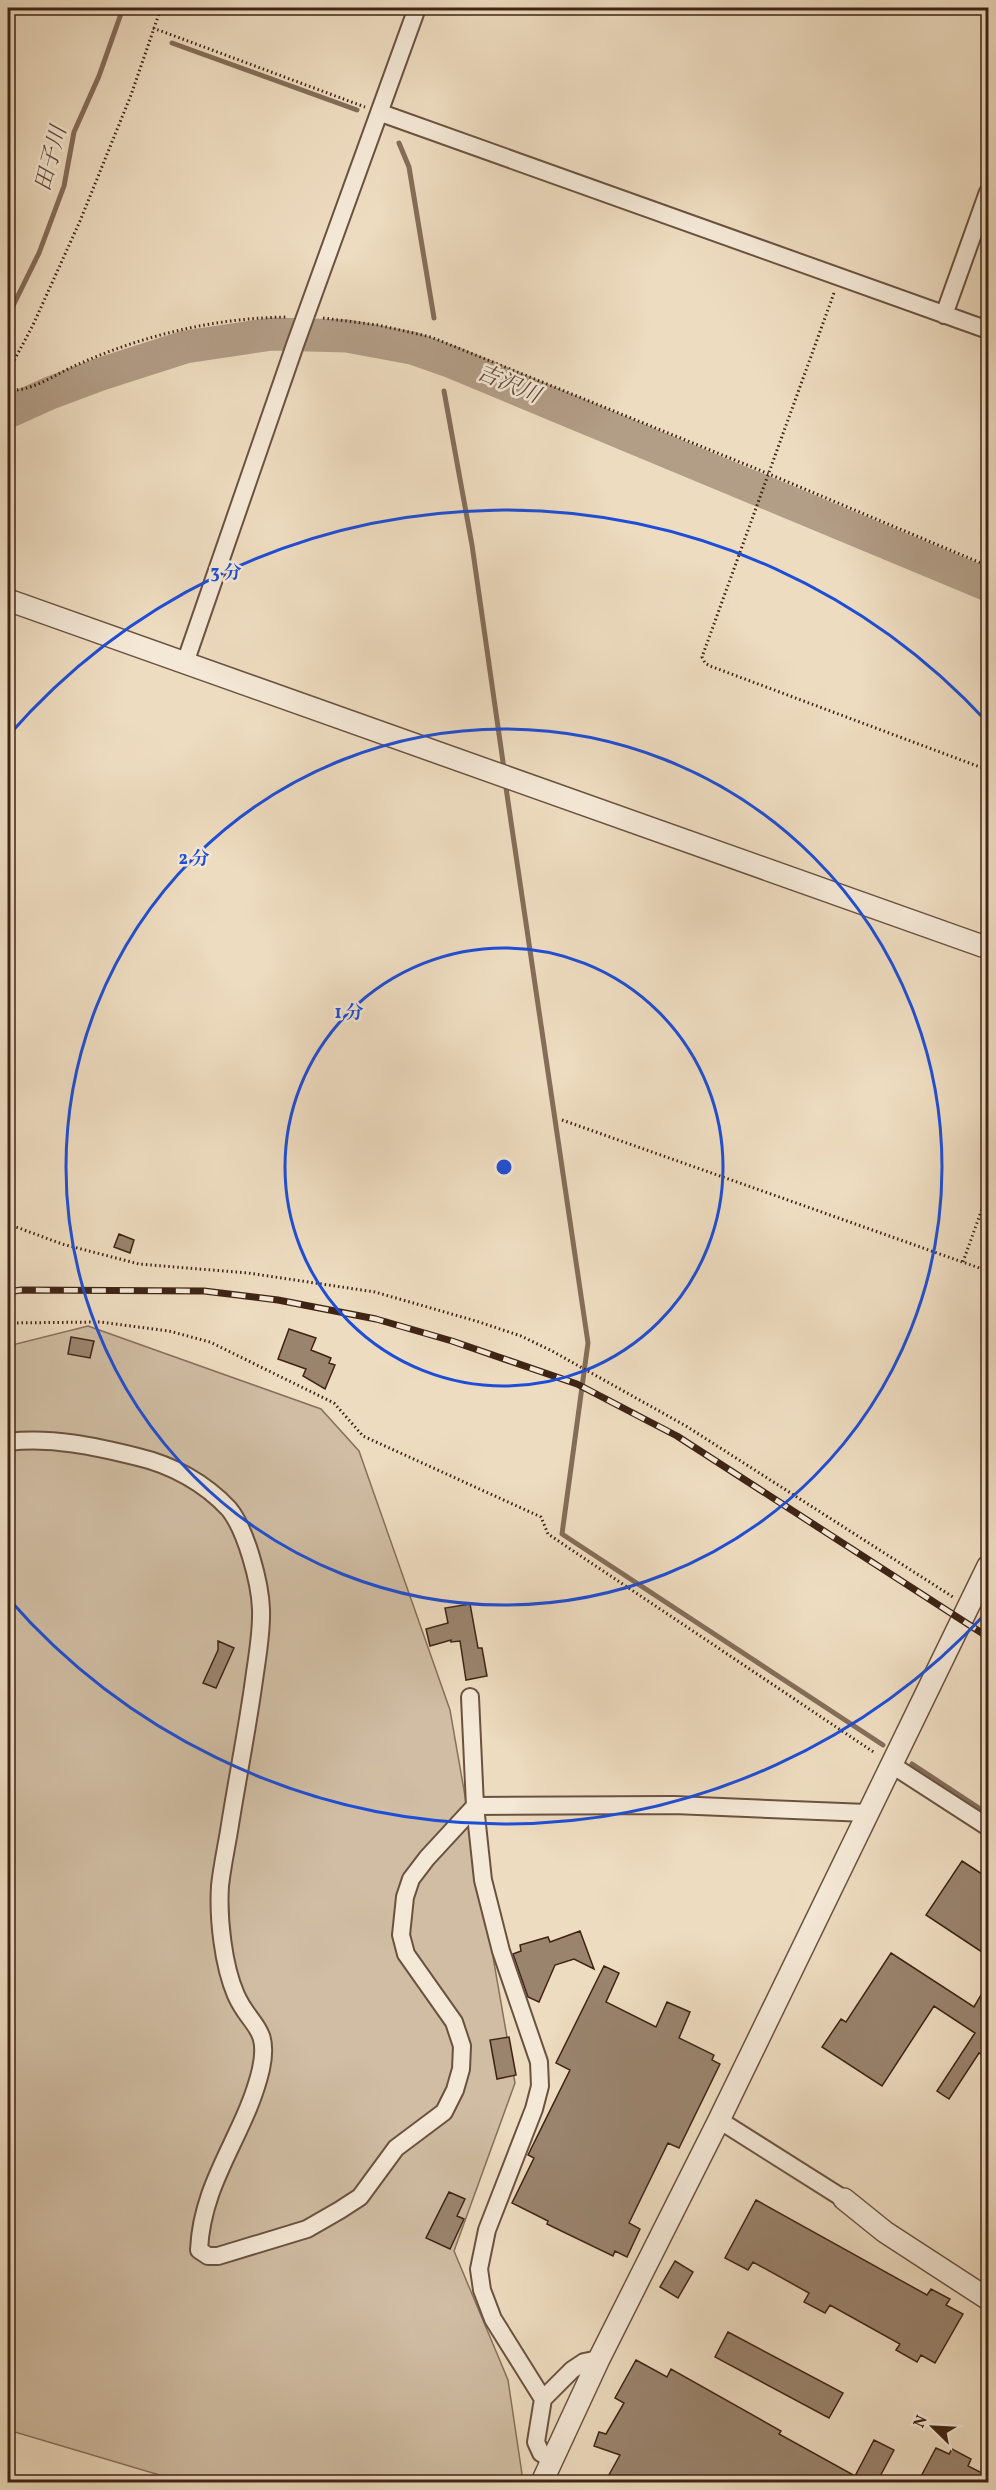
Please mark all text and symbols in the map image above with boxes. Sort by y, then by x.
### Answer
water label: 田子川 [28,121,76,195]
water label: 吉沢川 [472,358,546,413]
text: 3 分 [211,561,241,586]
text: 2 分 [179,847,209,872]
text: 1 分 [335,1001,363,1026]
centre of rings [494,1157,514,1177]
north arrow [903,2397,963,2457]
text: N [909,2412,934,2431]

